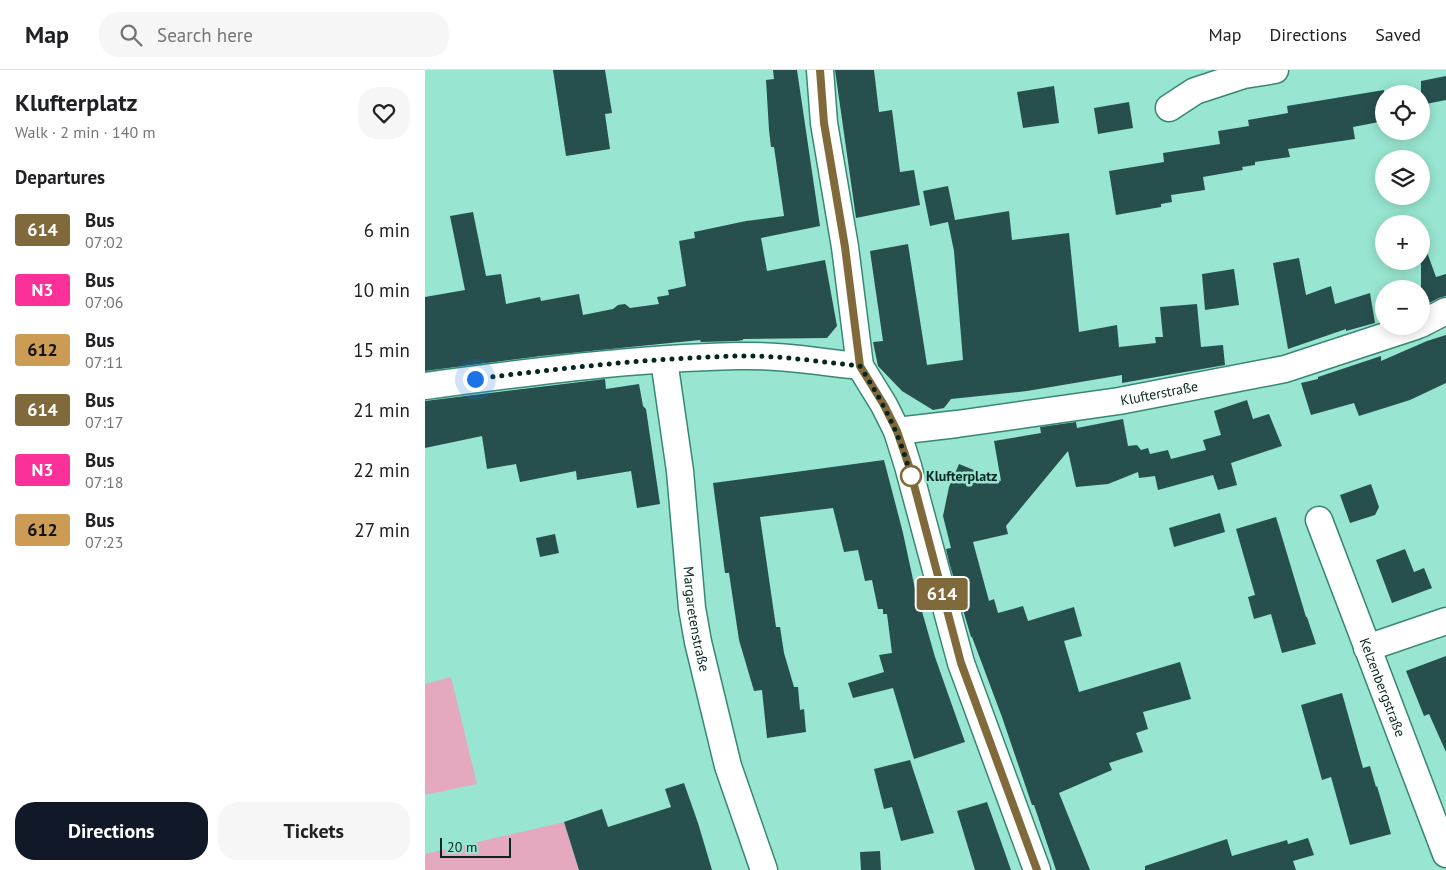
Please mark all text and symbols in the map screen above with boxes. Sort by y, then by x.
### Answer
search box [99,12,449,57]
text: Map [25,19,69,50]
icon: search [117,21,145,49]
text: Search here [157,23,253,47]
text: Map [1209,23,1241,46]
text: Directions [1269,23,1347,46]
text: Saved [1375,23,1421,46]
map controls [1375,85,1430,335]
button: locate [1375,85,1430,140]
text: Klufterplatz [15,87,138,118]
button: heart [358,87,410,139]
text: Walk · 2 min · 140 m [15,122,155,142]
button: layers [1375,150,1430,205]
text: Departures [15,165,105,189]
text: Bus [85,208,114,232]
button: + [1375,215,1430,270]
text: 614 [27,218,58,241]
text: 6 min [364,218,410,242]
text: 07:02 [85,232,123,252]
text: Bus [85,268,114,292]
text: N3 [31,278,54,301]
text: 10 min [353,278,410,302]
button: − [1375,280,1430,335]
text: 07:06 [85,292,123,312]
text: Bus [85,328,114,352]
text: 612 [27,338,58,361]
text: 15 min [353,338,410,362]
text: 07:11 [85,352,123,372]
your location [463,367,488,392]
street label: Klufterstraße [1119,377,1200,410]
text: Bus [85,388,114,412]
text: 614 [27,398,58,421]
text: 21 min [353,398,410,422]
text: 07:17 [85,412,123,432]
text: Bus [85,448,114,472]
text: N3 [31,458,54,481]
text: 22 min [353,458,410,482]
marker: Klufterplatz [900,465,922,487]
place label: Klufterplatz [926,467,997,485]
text: 07:18 [85,472,123,492]
text: Bus [85,508,114,532]
text: 612 [27,518,58,541]
text: 27 min [354,518,410,542]
text: 07:23 [85,532,123,552]
street label: Margaretenstraße [679,566,714,673]
line badge: 614 [913,578,971,610]
text: 614 [927,582,957,605]
street label: Kelzenbergstraße [1356,635,1410,739]
button: Directions [15,802,208,860]
button: Tickets [218,802,410,860]
scale bar [440,835,511,858]
text: 20 m [447,838,477,856]

